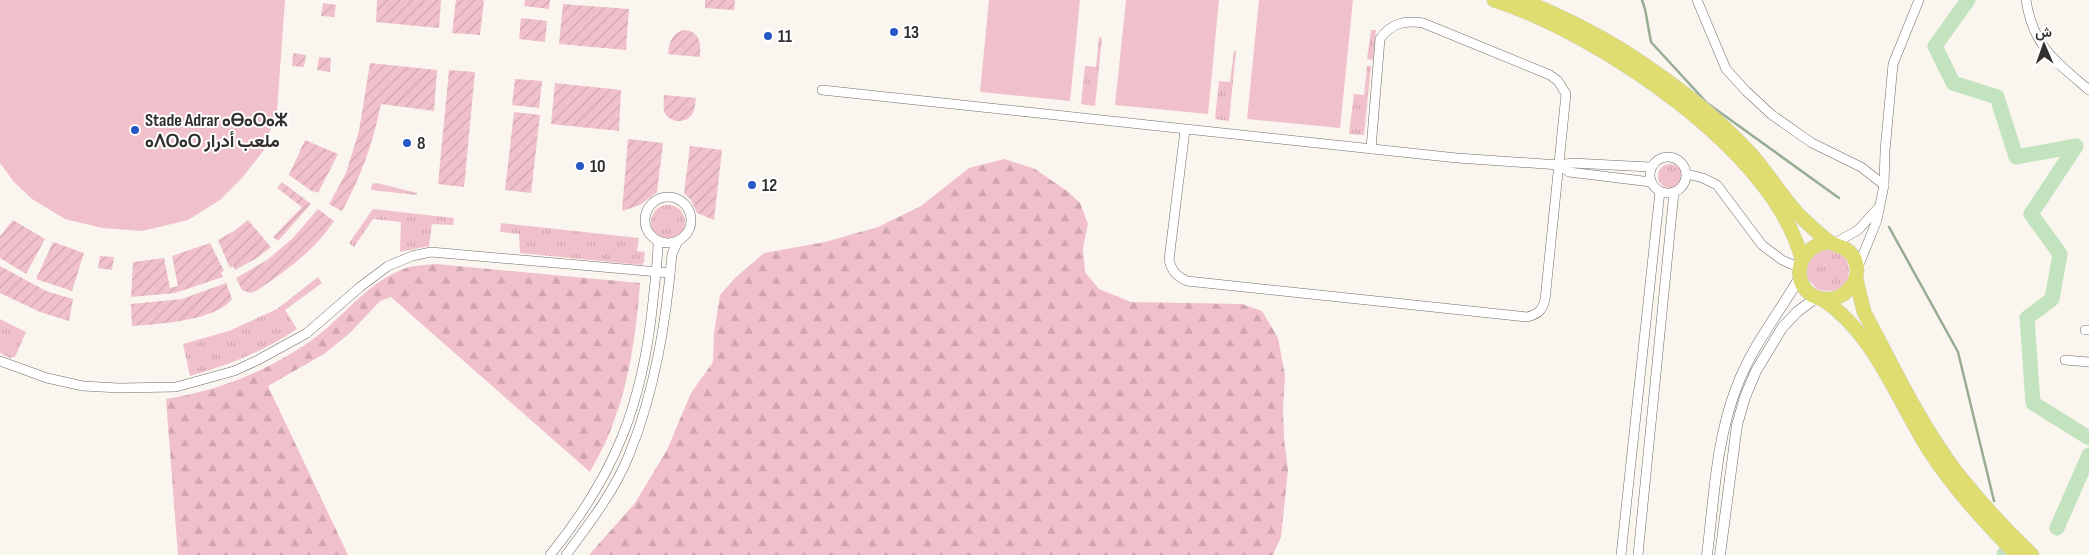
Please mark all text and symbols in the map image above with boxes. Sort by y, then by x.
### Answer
north arrow [2019,20,2069,70]
place label: 13 [904,22,919,43]
text: ش [2035,24,2052,41]
place label: 11 [778,26,792,47]
marker: 13 [888,26,900,38]
marker: 11 [762,30,774,42]
place label: Stade Adrar ⴰⴱⴰⵔⴰⵣ ⴰⴷⵔⴰⵔ ملعب أدرار [145,110,288,152]
marker: Stade Adrar ⴰⴱⴰⵔⴰⵣ ⴰⴷⵔⴰⵔ ملعب أدرار [129,124,141,136]
place label: 8 [417,133,426,154]
marker: 8 [401,137,413,149]
place label: 10 [590,156,606,177]
marker: 10 [574,160,586,172]
place label: 12 [762,175,777,196]
marker: 12 [746,179,758,191]

